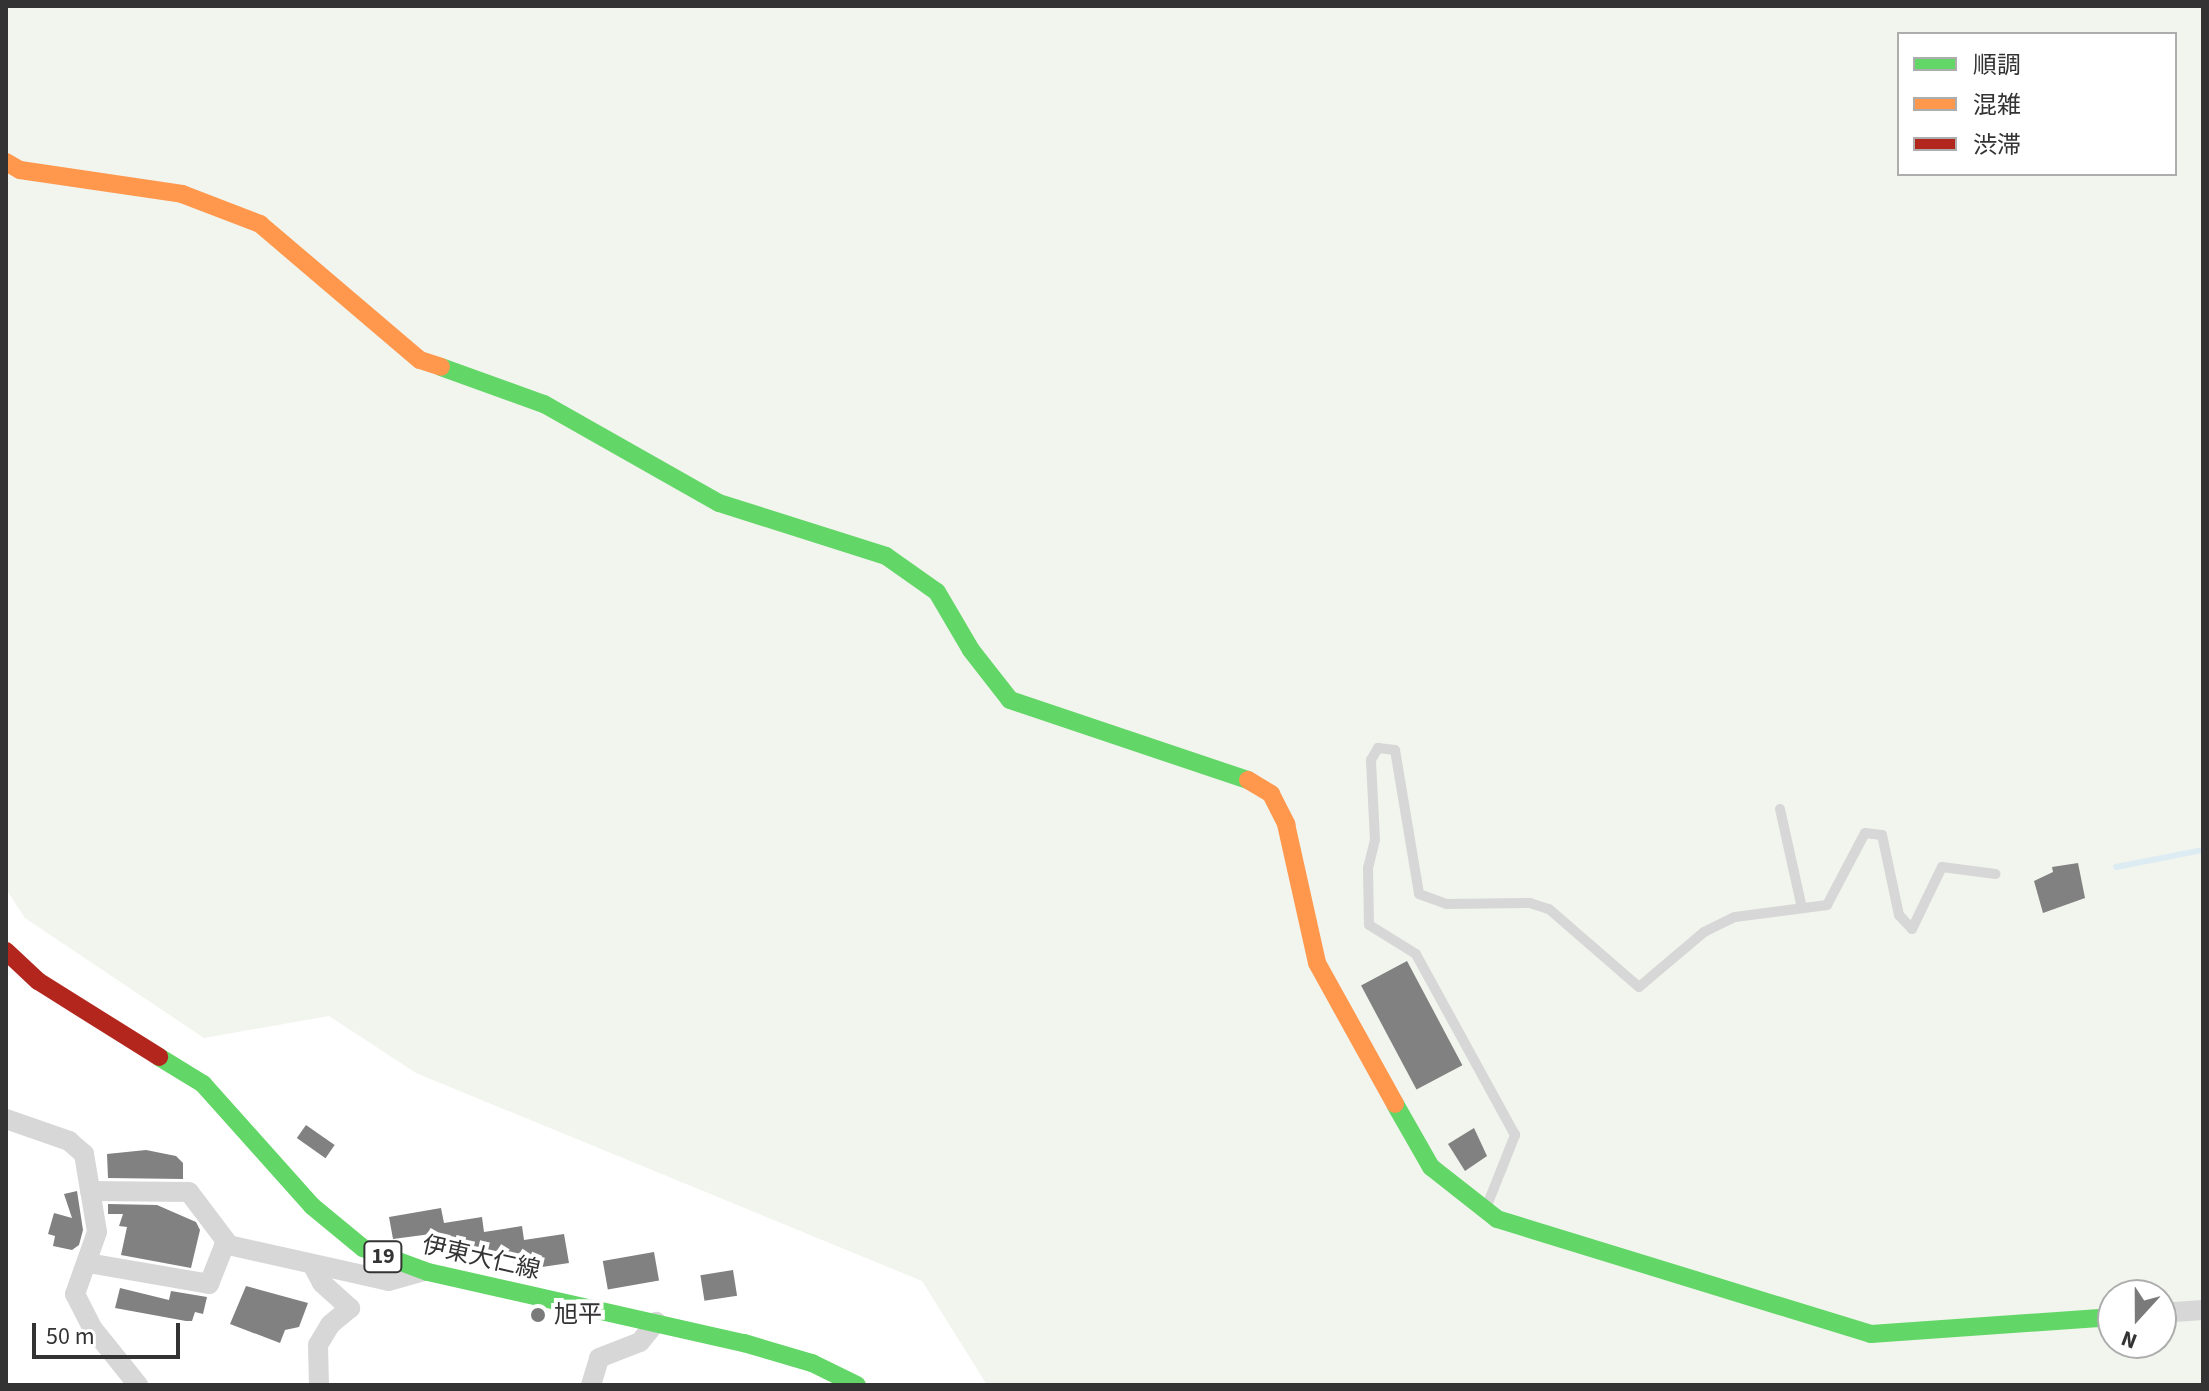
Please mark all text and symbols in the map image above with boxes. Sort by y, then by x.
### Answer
legend [1897,32,2177,176]
text: 順調 [1973,48,2021,83]
text: 混雑 [1973,88,2021,123]
text: 渋滞 [1973,128,2021,163]
street label: 伊東大仁線 [419,1230,543,1286]
road number: 19 [363,1239,403,1275]
north arrow [2097,1279,2177,1359]
place label: 旭平 [554,1301,602,1329]
marker: 旭平 [529,1306,547,1324]
scale bar [36,1307,184,1357]
text: 50 m [46,1319,95,1354]
text: N [2117,1322,2142,1357]

